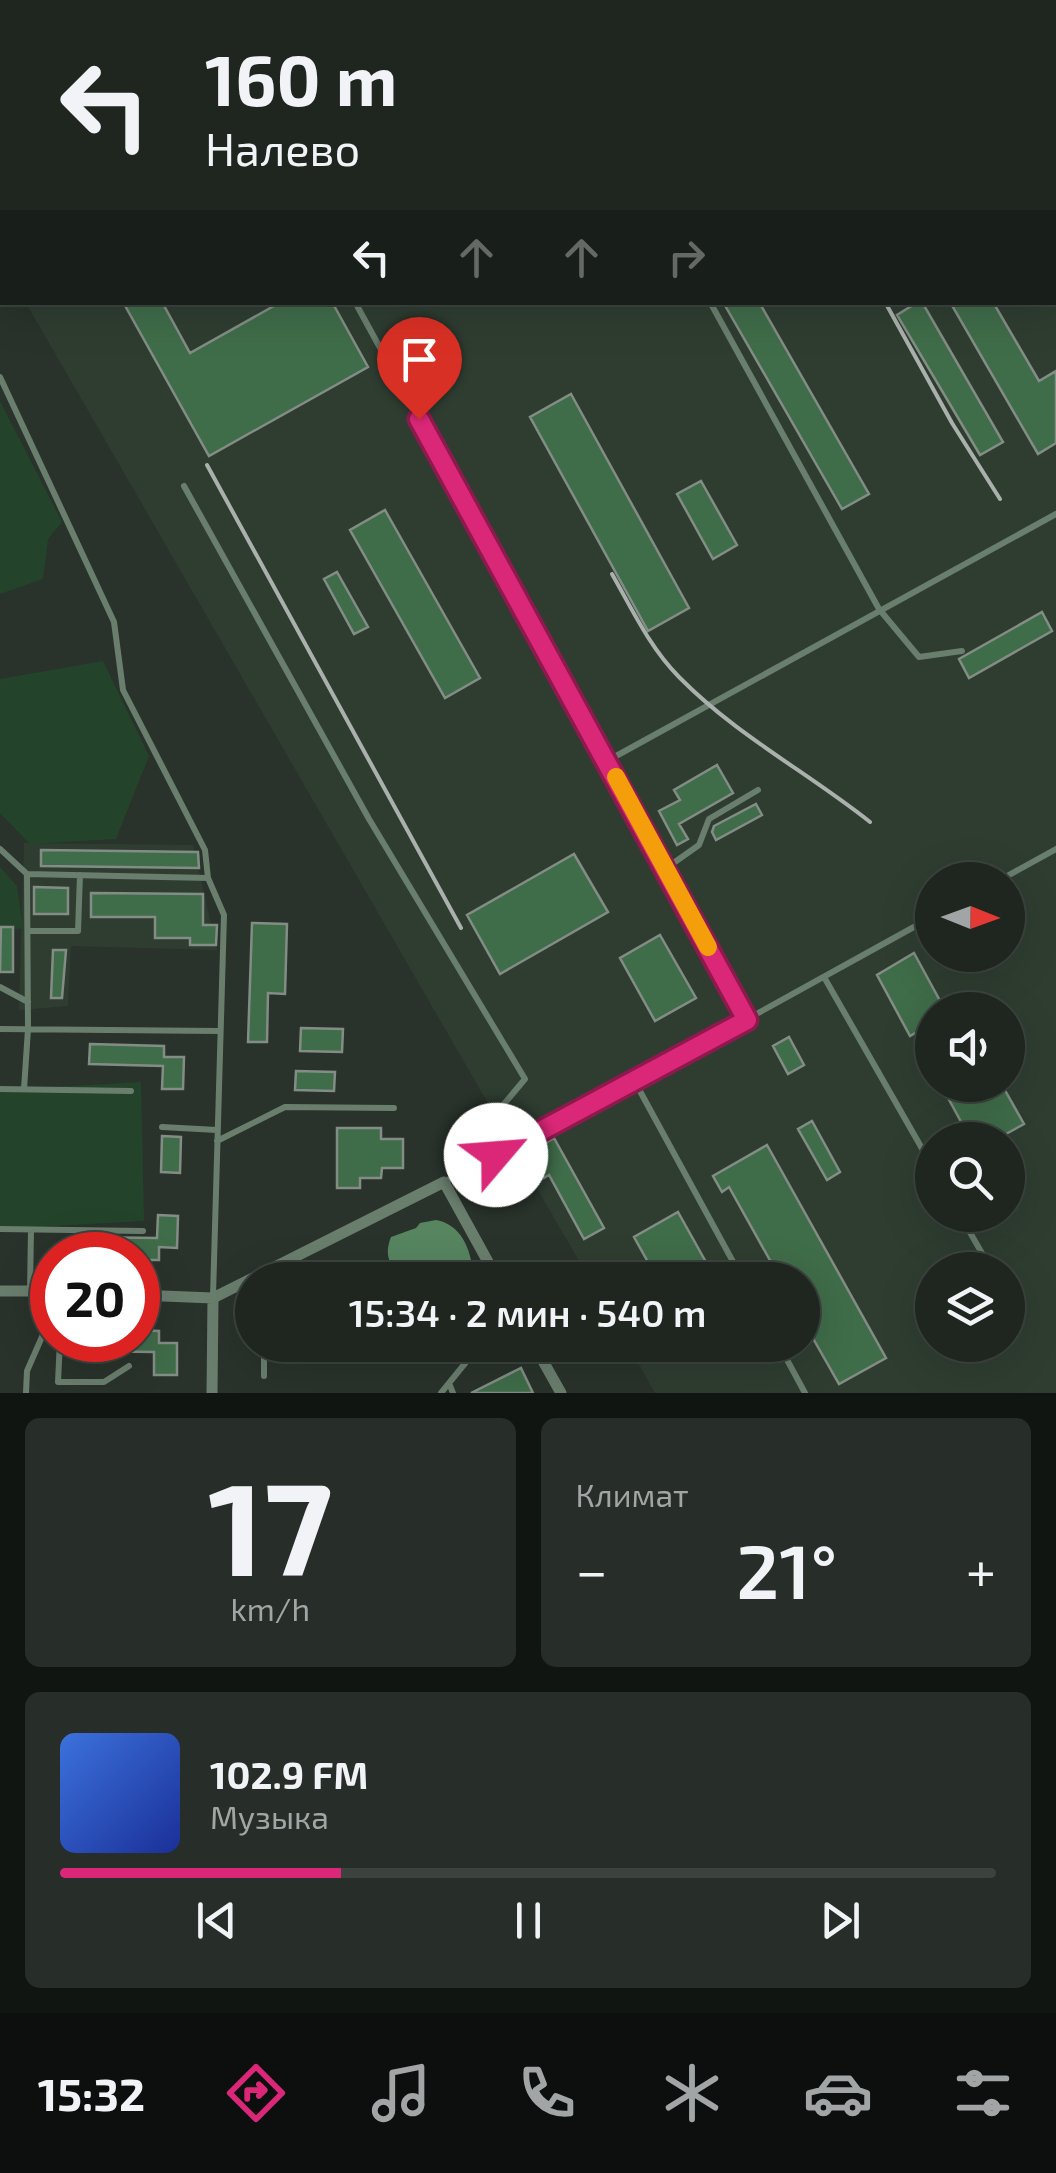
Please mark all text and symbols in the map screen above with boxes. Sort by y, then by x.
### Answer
text: 160 m [205,36,398,120]
icon: left [40,40,170,170]
text: Налево [205,121,360,175]
icon: left [344,230,399,285]
icon: ahead [449,230,504,285]
icon: ahead [554,230,609,285]
icon: right [659,230,714,285]
pin [377,317,462,420]
icon: arrive [392,332,447,387]
north arrow [915,862,1025,972]
map controls [915,862,1025,1362]
button: sound [915,992,1025,1102]
position arrow [444,1103,548,1207]
button: search [915,1122,1025,1232]
speed limit sign: 20 [30,1232,160,1362]
button: layers [915,1252,1025,1362]
text: 15:34 · 2 мин · 540 m [349,1289,706,1335]
text: 17 [208,1446,333,1602]
text: Климат [576,1475,689,1513]
text: 21° [736,1524,837,1614]
text: − [576,1536,608,1602]
text: + [966,1536,996,1602]
text: km/h [231,1589,310,1627]
text: 102.9 FM [210,1751,368,1797]
text: Музыка [210,1797,329,1835]
icon: previous [189,1893,244,1948]
icon: pause [501,1893,556,1948]
icon: next [813,1893,868,1948]
icon: directions [221,2058,291,2128]
icon: music [366,2058,436,2128]
icon: phone [512,2058,582,2128]
icon: climate [657,2058,727,2128]
icon: car [803,2058,873,2128]
icon: filters [948,2058,1018,2128]
text: 15:32 [38,2066,145,2120]

